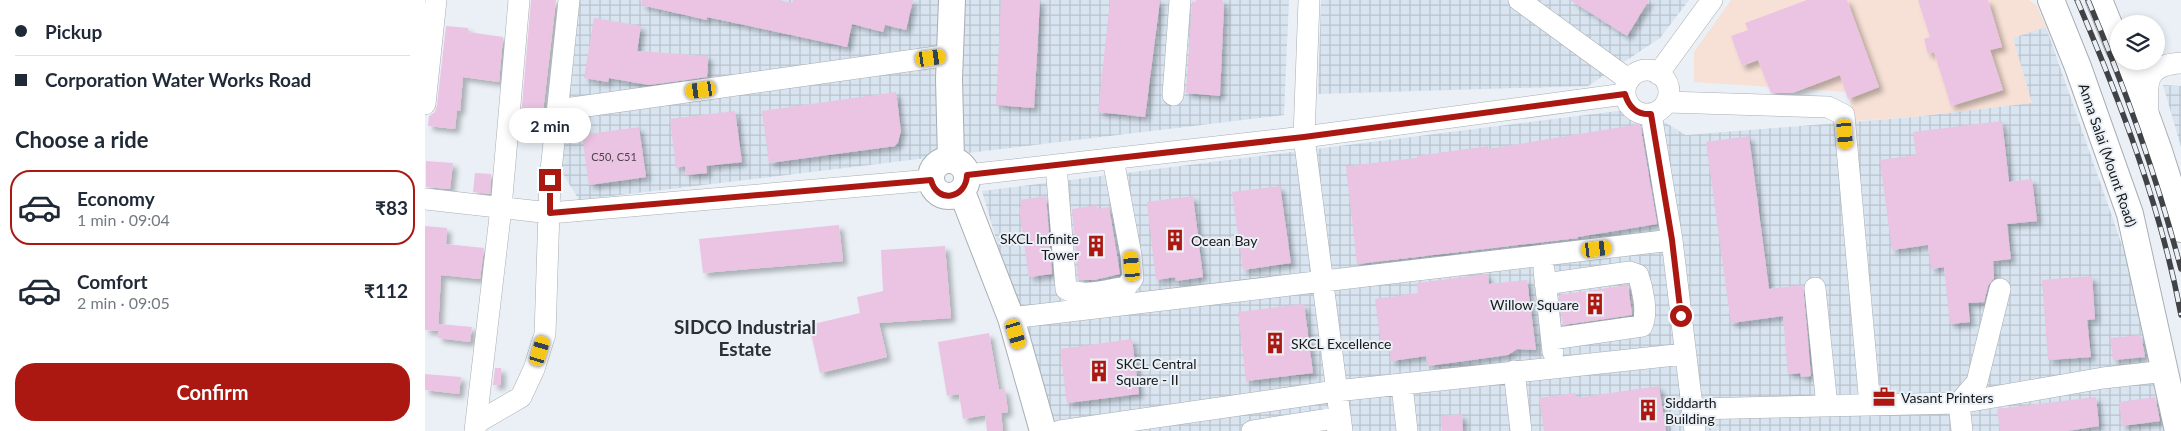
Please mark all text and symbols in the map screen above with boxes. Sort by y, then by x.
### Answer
map controls [2110,15,2165,70]
button: layers [2110,15,2165,70]
text: Pickup [45,20,102,43]
car [915,48,946,68]
text: Corporation Water Works Road [45,68,311,91]
car [685,80,716,100]
street label: Anna Salai (Mount Road) [2075,81,2141,229]
callout: 2 min [509,108,591,142]
text: 2 min [530,116,570,135]
car [1836,118,1853,150]
text: Choose a ride [15,126,149,153]
house number: C50, C51 [591,150,637,163]
route end [539,169,561,191]
icon: car [17,185,62,230]
text: Economy [77,187,155,210]
text: ₹83 [375,196,408,219]
text: 1 min · 09:04 [77,210,170,229]
building icon: Ocean Bay [1162,227,1188,253]
place label: SKCL Infinite Tower [1000,230,1079,263]
place label: Ocean Bay [1191,232,1258,249]
building icon: SKCL Infinite Tower [1083,233,1109,259]
car [1581,240,1612,258]
car [1123,250,1140,282]
icon: car [17,268,62,313]
text: Comfort [77,270,148,293]
text: ₹112 [364,279,408,302]
building icon: Willow Square [1582,291,1608,317]
text: 2 min · 09:05 [77,293,170,312]
place label: Willow Square [1490,296,1579,313]
route start [1670,305,1692,327]
district label: SIDCO Industrial Estate [674,315,816,360]
car [1004,317,1027,351]
building icon: SKCL Excellence [1262,330,1288,356]
car [528,334,551,368]
place label: SKCL Excellence [1291,335,1391,352]
place label: SKCL Central Square - II [1116,355,1197,388]
building icon: SKCL Central Square - II [1086,358,1112,384]
button: Confirm [15,363,410,421]
office icon: Vasant Printers [1871,384,1897,410]
place label: Vasant Printers [1901,389,1994,406]
place label: Siddarth Building [1665,394,1716,427]
building icon: Siddarth Building [1635,397,1661,423]

